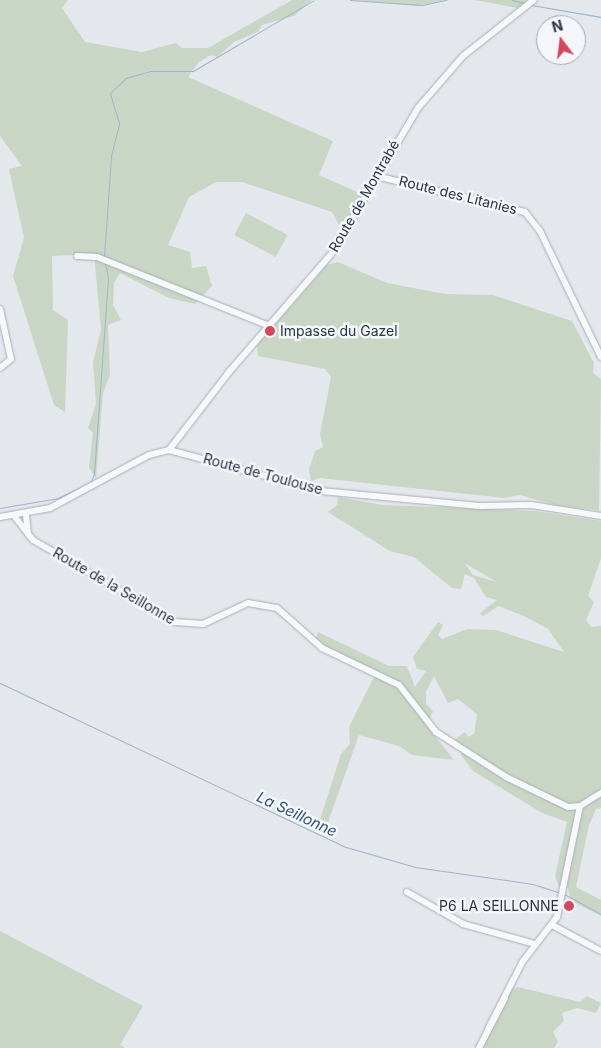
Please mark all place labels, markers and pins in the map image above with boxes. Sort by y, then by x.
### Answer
place label: Impasse du Gazel [280,323,398,339]
marker: Impasse du Gazel [264,325,276,337]
place label: P6 LA SEILLONNE [439,898,559,914]
marker: P6 LA SEILLONNE [563,900,575,912]

